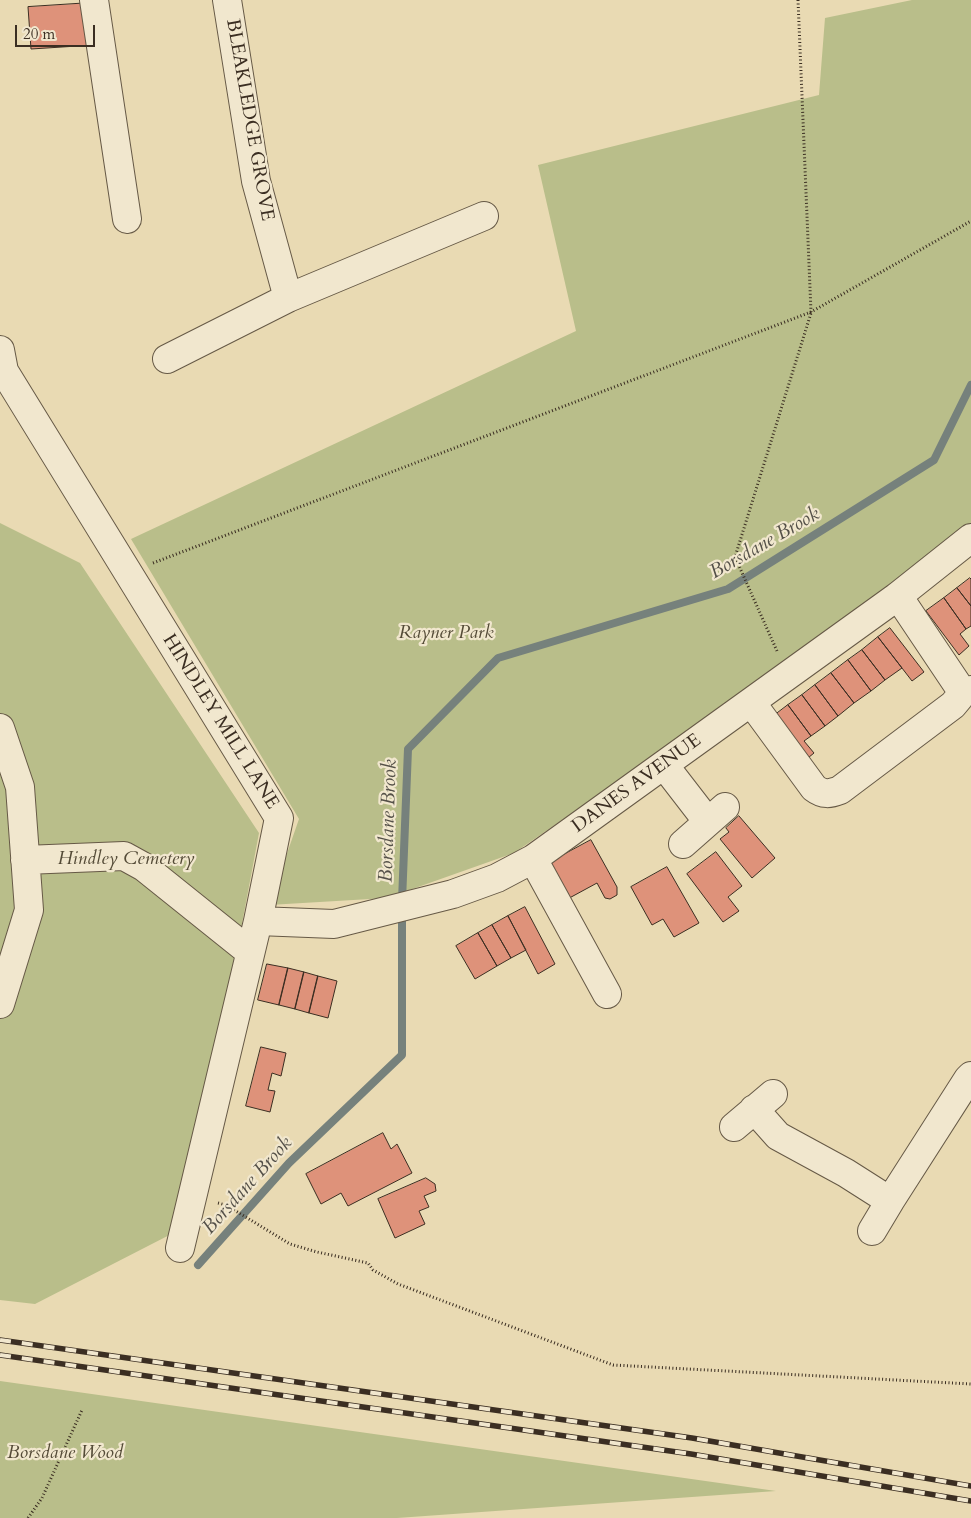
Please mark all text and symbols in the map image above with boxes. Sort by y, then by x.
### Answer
scale bar [18,15,98,47]
street label: BLEAKLEDGE GROVE [220,17,278,223]
text: 20 m [23,24,55,44]
water label: Borsdane Brook [706,503,824,585]
park label: Rayner Park [398,623,494,645]
street label: HINDLEY MILL LANE [157,630,283,814]
street label: DANES AVENUE [568,729,706,839]
water label: Borsdane Brook [375,759,403,883]
park label: Hindley Cemetery [57,849,195,871]
water label: Borsdane Brook [198,1132,298,1240]
park label: Borsdane Wood [7,1443,123,1465]

